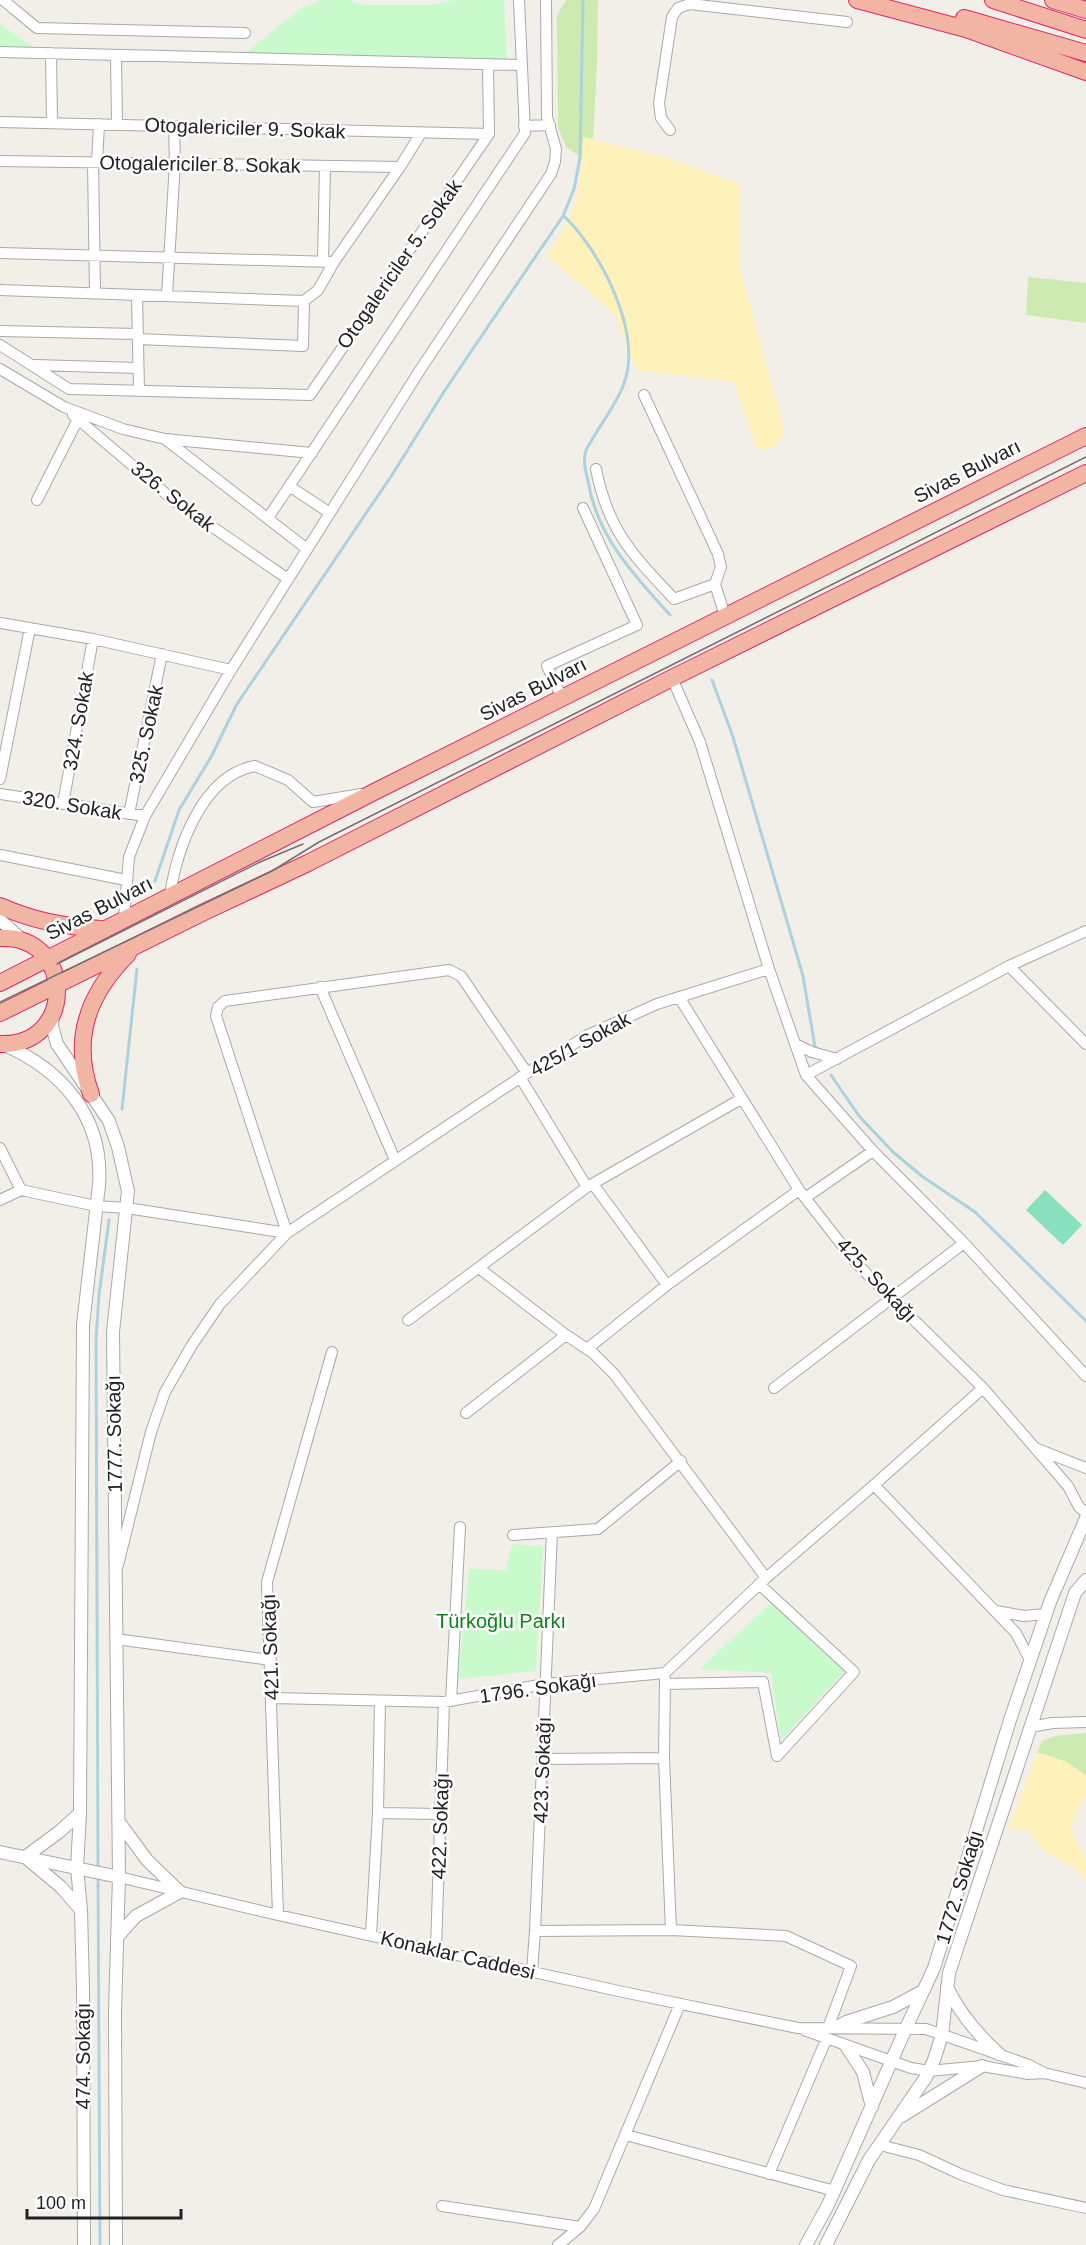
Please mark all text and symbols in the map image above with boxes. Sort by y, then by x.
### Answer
street label: Otogalericiler 9. Sokak [144,113,347,143]
street label: Otogalericiler 8. Sokak [99,151,302,177]
street label: Otogalericiler 5. Sokak [332,174,466,353]
street label: Sivas Bulvarı [910,435,1024,507]
street label: 326. Sokak [127,457,220,536]
street label: Sivas Bulvarı [476,653,590,725]
street label: 324. Sokak [58,669,98,772]
street label: 325. Sokak [125,682,167,785]
street label: 320. Sokak [21,786,124,824]
street label: Sivas Bulvarı [42,872,156,944]
street label: 425/1 Sokak [526,1007,635,1081]
street label: 425. Sokağı [833,1233,921,1327]
street label: 1777. Sokağı [102,1375,126,1493]
street label: 421. Sokağı [257,1593,283,1701]
park label: Türkoğlu Parkı [436,1610,566,1632]
street label: 1796. Sokağı [478,1669,598,1707]
street label: 423. Sokağı [529,1716,555,1824]
street label: 422. Sokağı [427,1772,453,1880]
street label: 1772. Sokağı [931,1827,987,1947]
street label: Konaklar Caddesi [379,1927,537,1983]
street label: 474. Sokağı [72,2003,94,2109]
scale bar [27,2182,182,2220]
text: 100 m [36,2193,86,2213]

